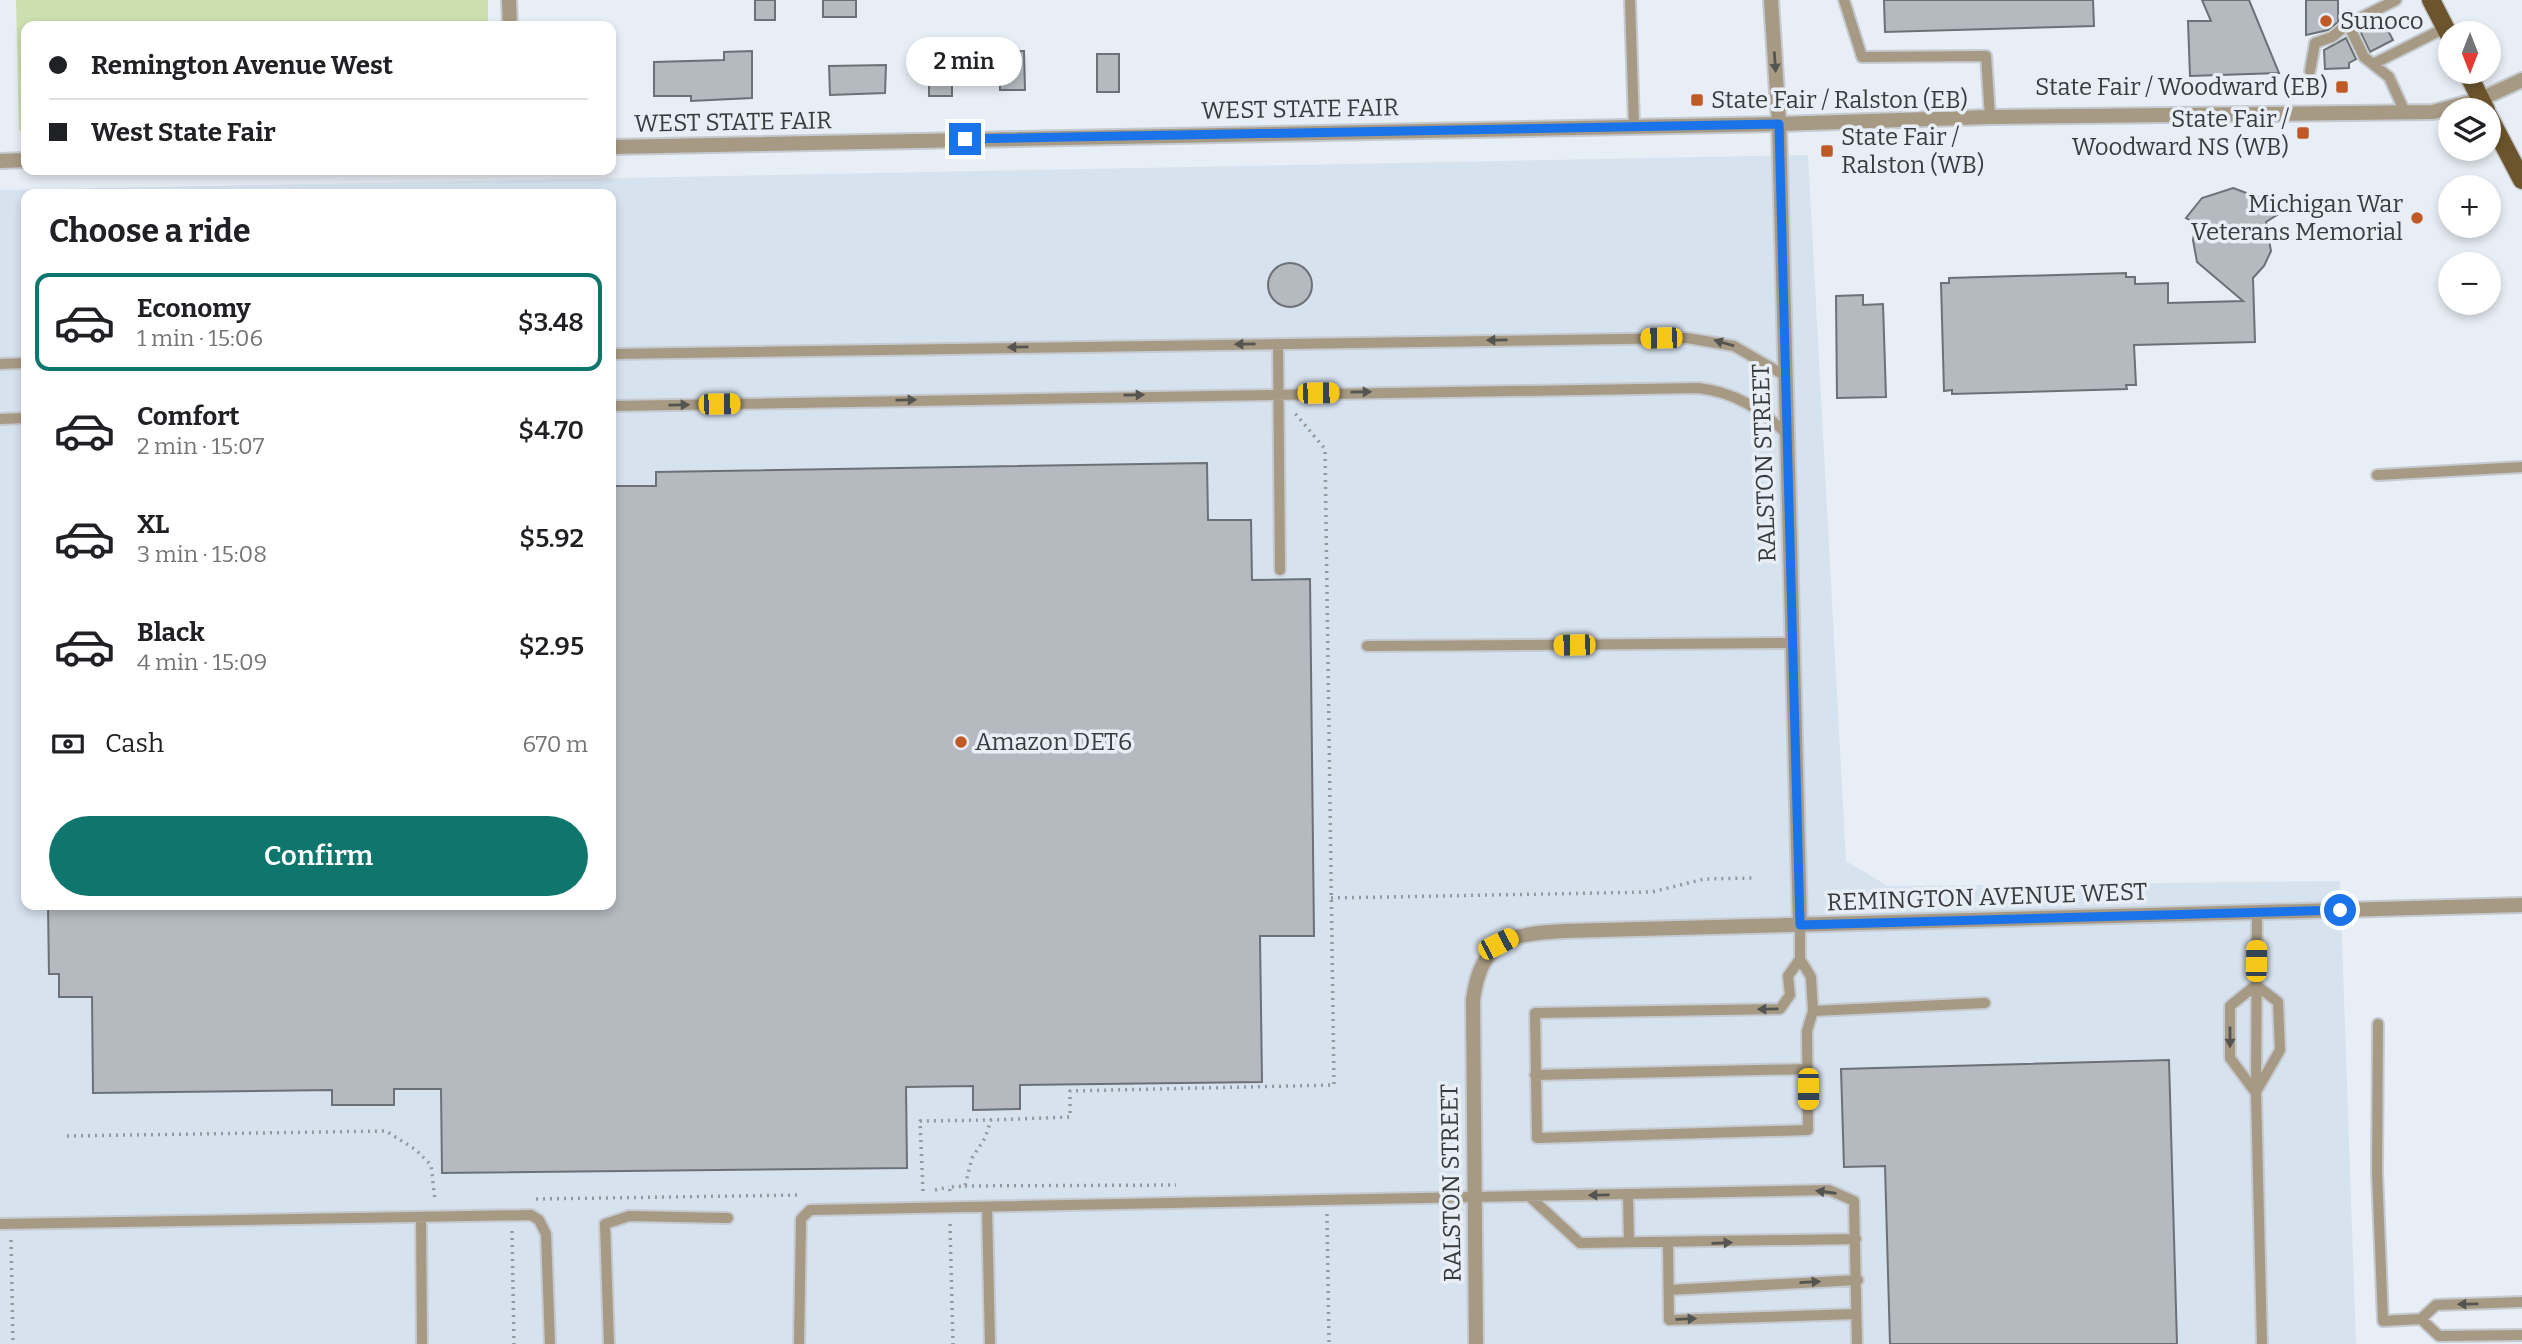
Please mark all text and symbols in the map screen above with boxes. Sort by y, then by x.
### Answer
place label: Sunoco [2340,7,2424,35]
marker: Sunoco [2318,13,2334,29]
north arrow [2438,21,2501,84]
map controls [2438,21,2501,315]
callout: 2 min [907,38,1023,86]
text: 2 min [934,47,994,75]
text: Remington Avenue West [91,50,393,81]
one-way arrow [1770,51,1781,73]
place label: State Fair / Woodward (EB) [2035,73,2328,101]
marker: State Fair / Woodward (EB) [2334,79,2350,95]
place label: State Fair / Ralston (EB) [1711,86,1968,114]
marker: State Fair / Ralston (EB) [1689,92,1705,108]
street label: WEST STATE FAIR [1201,93,1399,125]
button: layers [2438,98,2501,161]
place label: State Fair / Woodward NS (WB) [2072,105,2289,161]
street label: WEST STATE FAIR [634,106,832,138]
text: West State Fair [91,117,276,148]
route end [949,123,981,155]
place label: State Fair / Ralston (WB) [1841,123,1984,179]
marker: State Fair / Woodward NS (WB) [2295,125,2311,141]
marker: State Fair / Ralston (WB) [1819,143,1835,159]
button: + [2438,175,2501,238]
place label: Michigan War Veterans Memorial [2191,190,2403,246]
marker: Michigan War Veterans Memorial [2409,210,2425,226]
text: Choose a ride [49,212,250,250]
button: − [2438,252,2501,315]
icon: car [53,291,116,354]
text: Economy [137,293,251,324]
text: $3.48 [518,307,584,338]
text: 1 min · 15:06 [137,324,263,352]
car [1640,327,1683,349]
one-way arrow [1486,334,1508,346]
one-way arrow [1234,338,1256,350]
one-way arrow [1714,338,1735,348]
one-way arrow [1007,342,1029,353]
street label: RALSTON STREET [1747,363,1781,563]
car [1297,382,1340,404]
one-way arrow [1351,386,1373,398]
one-way arrow [1123,390,1145,401]
car [698,393,741,415]
one-way arrow [896,394,918,406]
icon: car [53,399,116,462]
one-way arrow [668,399,690,411]
text: Comfort [137,401,240,432]
text: $4.70 [518,415,584,446]
text: 2 min · 15:07 [137,432,264,460]
icon: car [53,507,116,570]
text: XL [137,509,169,540]
text: $5.92 [519,523,584,554]
text: 3 min · 15:08 [137,540,267,568]
icon: car [53,615,116,678]
text: Black [137,617,205,648]
text: $2.95 [519,631,584,662]
car [1553,634,1596,656]
text: 4 min · 15:09 [137,648,267,676]
icon: cash [49,725,87,763]
text: Cash [105,728,164,759]
place label: Amazon DET6 [975,728,1132,756]
text: 670 m [522,730,588,758]
marker: Amazon DET6 [953,734,969,750]
button: Confirm [49,816,588,896]
street label: REMINGTON AVENUE WEST [1826,877,2148,917]
route start [2324,894,2356,926]
car [1475,925,1522,963]
car [2246,940,2267,982]
one-way arrow [1757,1003,1779,1015]
one-way arrow [2224,1026,2236,1048]
car [1798,1068,1819,1110]
street label: RALSTON STREET [1435,1084,1467,1282]
one-way arrow [1815,1186,1837,1197]
one-way arrow [1588,1189,1610,1201]
one-way arrow [1711,1237,1733,1248]
one-way arrow [1800,1277,1822,1288]
one-way arrow [2457,1298,2479,1310]
one-way arrow [1676,1314,1698,1325]

